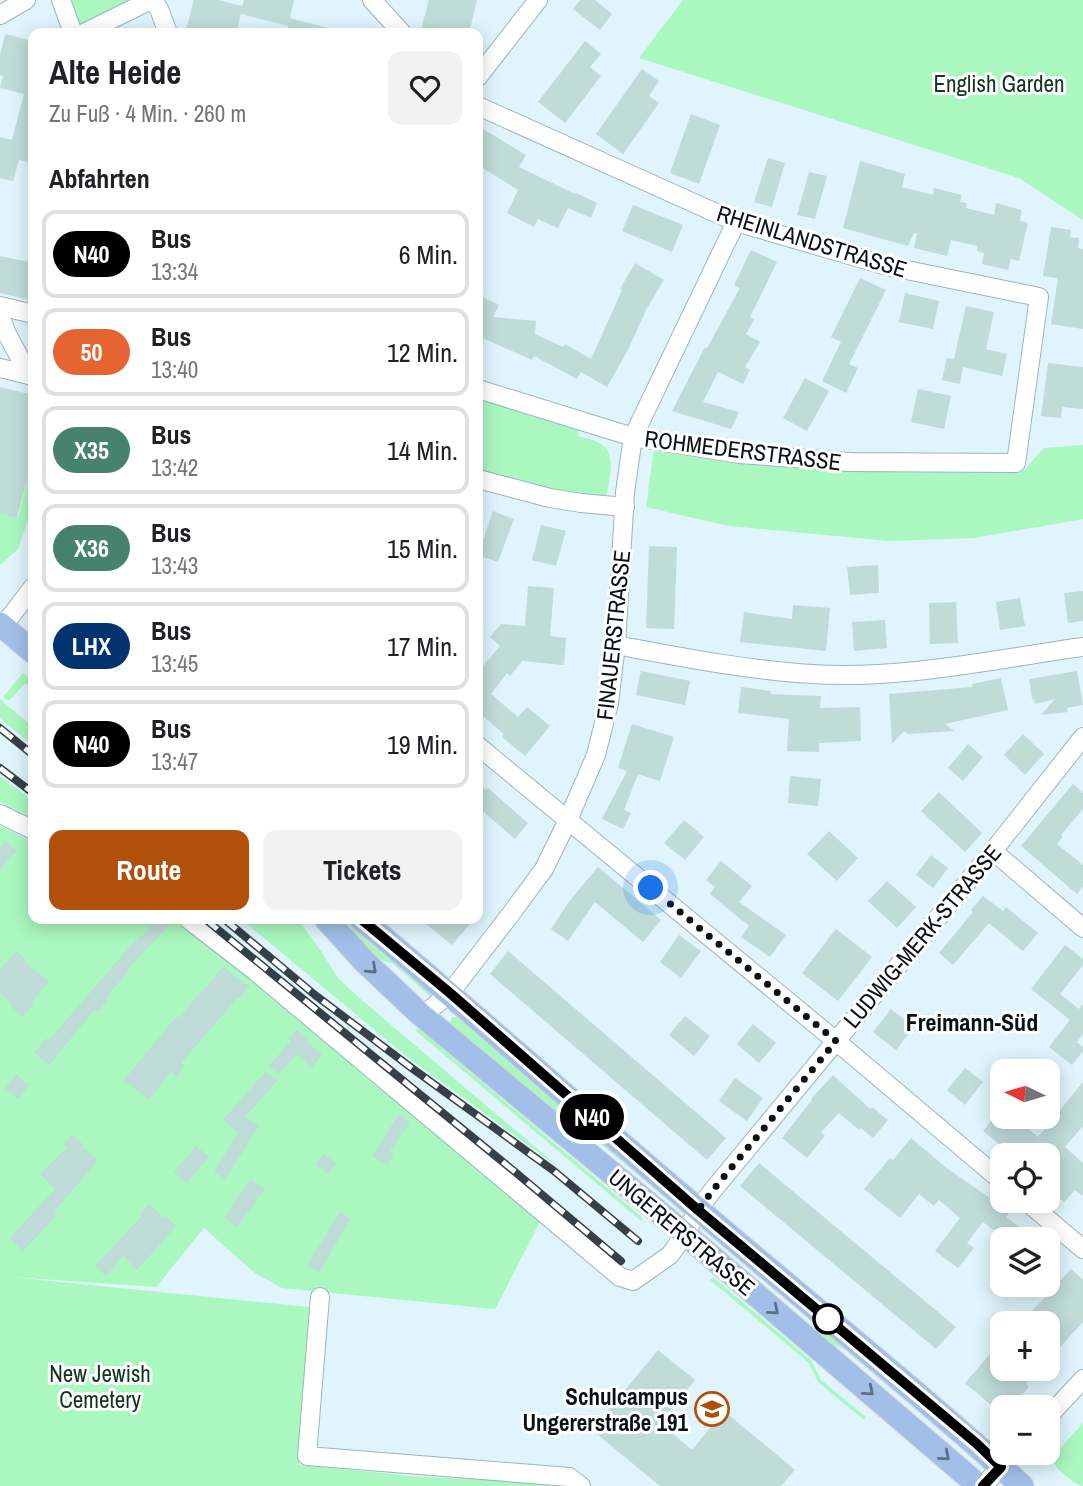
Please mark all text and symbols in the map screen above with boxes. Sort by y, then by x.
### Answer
text: Alte Heide [49,50,181,94]
button: heart [388,51,462,125]
park label: English Garden [933,68,1065,99]
text: Zu Fuß · 4 Min. · 260 m [49,98,246,129]
text: Abfahrten [49,161,150,196]
street label: RHEINLANDSTRASSE [713,197,911,285]
text: Bus [151,221,191,256]
text: 6 Min. [399,237,458,272]
text: N40 [73,238,110,270]
text: 13:34 [151,256,198,287]
text: Bus [151,319,191,354]
text: 12 Min. [387,335,458,370]
text: 50 [81,336,102,368]
text: 13:40 [151,354,198,385]
text: Bus [151,417,191,452]
street label: ROHMEDERSTRASSE [643,423,843,477]
text: 14 Min. [387,433,458,468]
text: X35 [74,434,109,466]
text: 13:42 [151,452,198,483]
text: Bus [151,515,191,550]
text: 15 Min. [387,531,458,566]
text: X36 [74,532,109,564]
street label: FINAUERSTRASSE [589,548,637,722]
text: 13:43 [151,550,198,581]
text: Bus [151,613,191,648]
text: 17 Min. [387,629,458,664]
text: LHX [72,630,111,662]
text: 13:45 [151,648,198,679]
text: Bus [151,711,191,746]
text: 19 Min. [387,727,458,762]
text: N40 [73,728,110,760]
text: 13:47 [151,746,198,777]
button: Route [49,830,249,910]
button: Tickets [263,830,462,910]
street label: LUDWIG-MERK-STRASSE [836,838,1008,1034]
your location [633,870,668,905]
one-way arrow [364,961,377,973]
district label: Freimann-Süd [906,1006,1038,1038]
north arrow [990,1059,1060,1129]
map controls [990,1059,1060,1465]
line badge: N40 [552,1094,632,1140]
text: N40 [574,1101,610,1133]
button: locate [990,1143,1060,1213]
street label: UNGERERSTRASSE [602,1162,762,1302]
button: layers [990,1227,1060,1297]
one-way arrow [765,1302,778,1314]
unlabelled marker [813,1304,843,1334]
button: + [990,1311,1060,1381]
park label: New Jewish Cemetery [49,1358,151,1415]
place label: Schulcampus Ungererstraße 191 [522,1381,689,1438]
one-way arrow [860,1383,873,1395]
school or university icon: Schulcampus Ungererstraße 191 [693,1390,731,1428]
button: − [990,1395,1060,1465]
one-way arrow [937,1448,950,1460]

